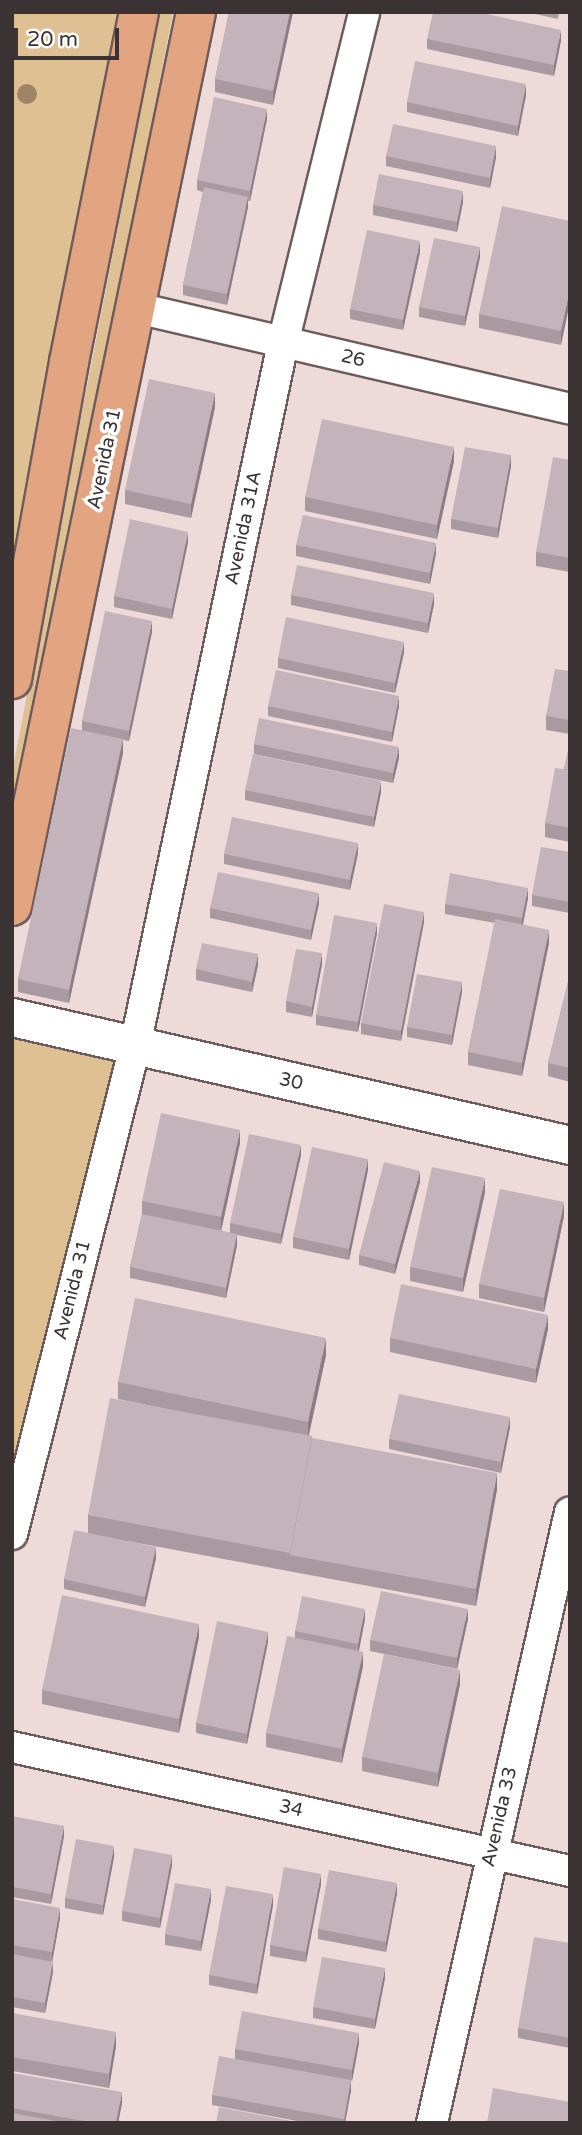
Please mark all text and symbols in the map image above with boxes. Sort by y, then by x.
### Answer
scale bar [18,14,122,58]
text: 20 m [27,27,78,52]
street label: 26 [339,345,367,373]
street label: Avenida 31 [83,407,127,511]
street label: Avenida 31A [221,469,267,587]
street label: 30 [277,1068,305,1096]
street label: Avenida 31 [50,1238,96,1342]
street label: Avenida 33 [477,1765,523,1869]
street label: 34 [277,1795,305,1823]

